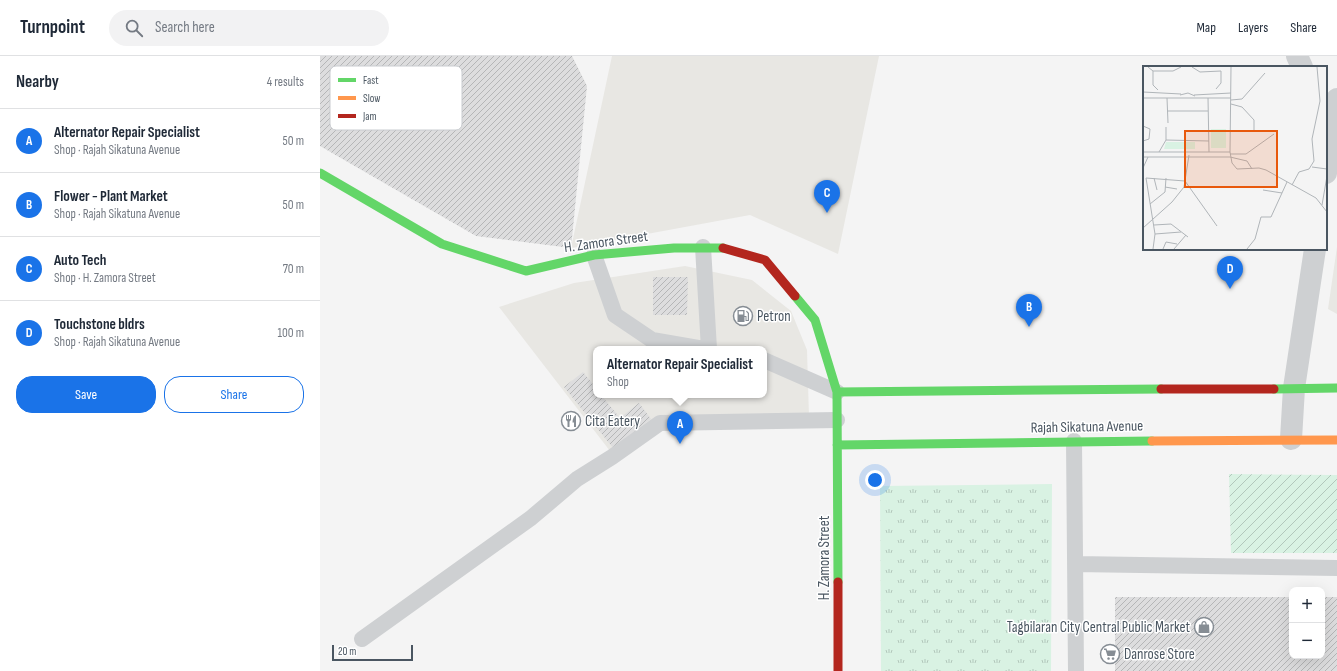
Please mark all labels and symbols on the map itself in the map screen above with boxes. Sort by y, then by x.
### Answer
legend [330,66,462,130]
inset map [1143,66,1327,250]
text: Fast [363,74,379,87]
text: Slow [363,92,380,105]
text: Jam [362,110,377,123]
pin: C [814,180,840,213]
street label: H. Zamora Street [563,227,650,257]
pin: D [1217,256,1243,289]
pin: B [1016,294,1042,327]
fuel station icon: Petron [732,305,754,327]
place label: Petron [757,307,791,326]
restaurant icon: Cita Eatery [560,410,582,432]
pin: A [667,411,693,444]
place label: Cita Eatery [585,412,640,431]
street label: Rajah Sikatuna Avenue [1031,417,1143,437]
your location [865,470,885,490]
street label: H. Zamora Street [815,515,834,600]
shop icon: Tagbilaran City Central Public Market [1193,616,1215,638]
place label: Tagbilaran City Central Public Market [1007,618,1190,637]
scale bar [332,643,413,662]
supermarket icon: Danrose Store [1099,643,1121,665]
place label: Danrose Store [1124,645,1195,664]

